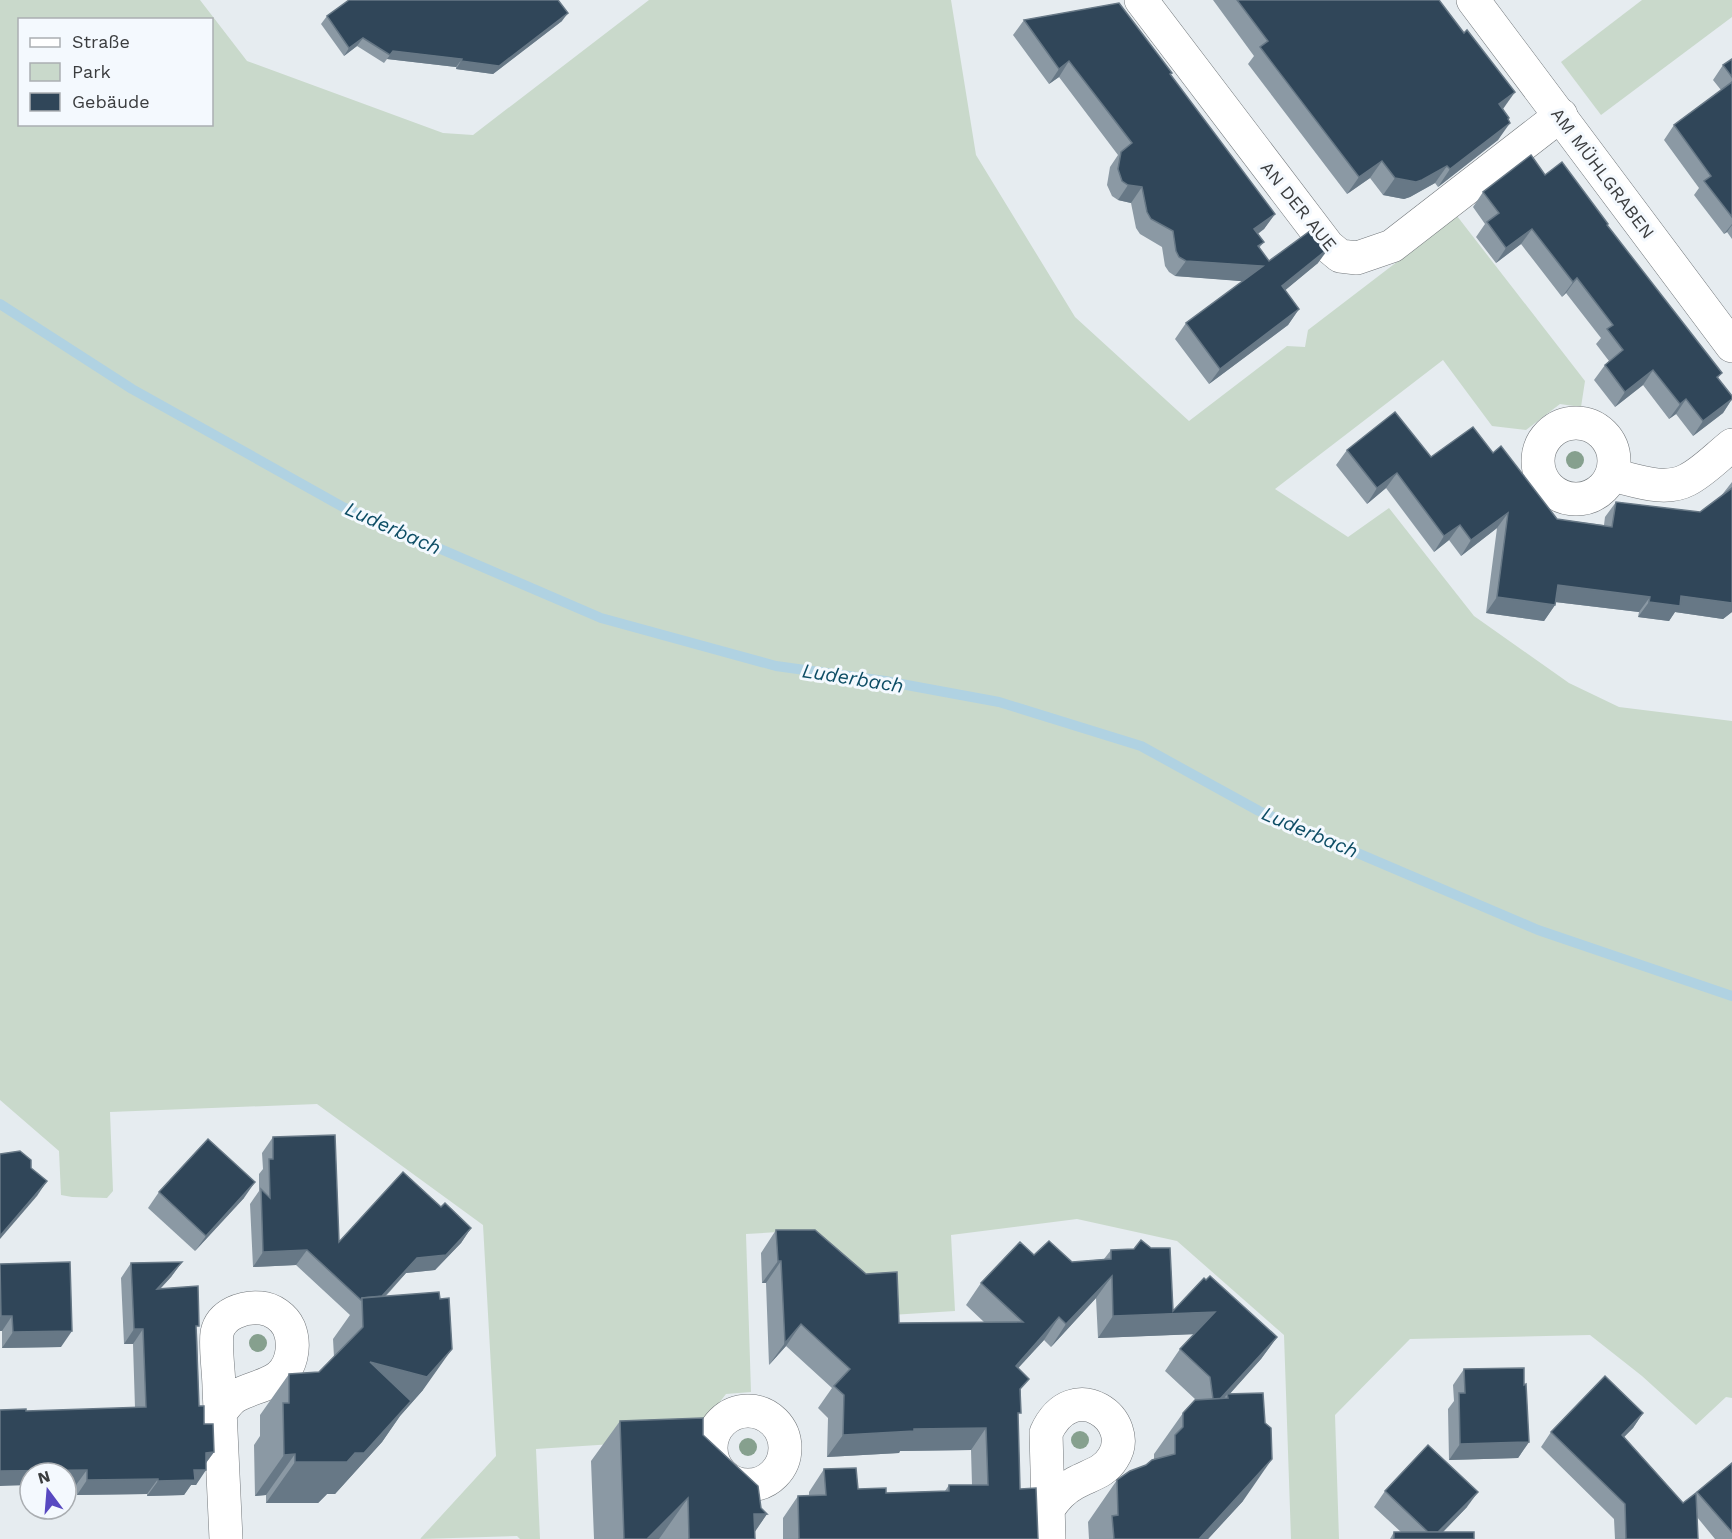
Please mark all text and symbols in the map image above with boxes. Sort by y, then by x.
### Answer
legend [18,18,213,126]
text: Straße [72,31,130,52]
text: Park [72,61,111,82]
text: Gebäude [72,91,150,112]
street label: AM MÜHLGRABEN [1547,103,1659,243]
street label: AN DER AUE [1257,157,1341,255]
water label: Luderbach [341,496,445,560]
water label: Luderbach [801,658,905,698]
water label: Luderbach [1258,801,1362,863]
north arrow [18,1461,78,1521]
text: N [36,1466,52,1488]

